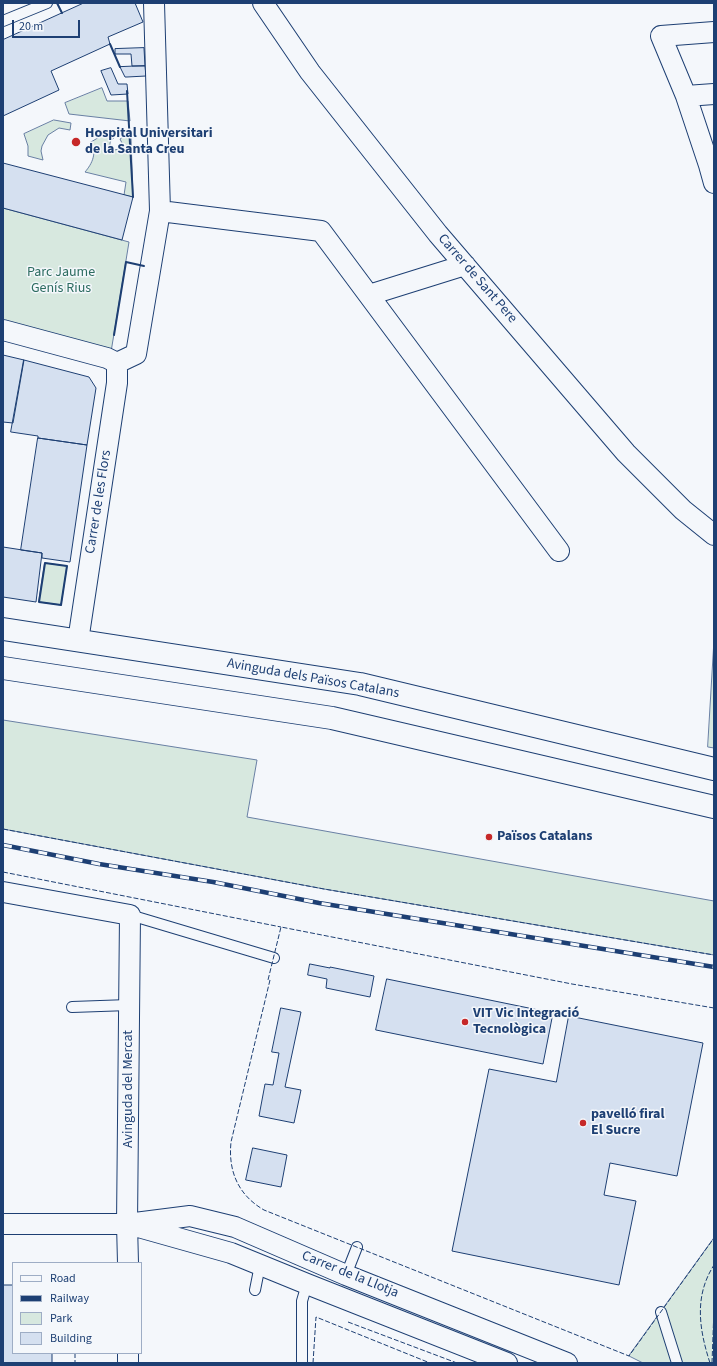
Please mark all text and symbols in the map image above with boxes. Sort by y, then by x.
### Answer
scale bar [14,12,82,38]
text: 20 m [19,18,43,35]
place label: Hospital Universitari de la Santa Creu [85,126,213,158]
marker: Hospital Universitari de la Santa Creu [70,136,82,148]
street label: Carrer de Sant Pere [434,231,520,327]
park label: Parc Jaume Genís Rius [27,265,95,298]
street label: Carrer de les Flors [83,449,115,555]
street label: Avinguda dels Països Catalans [225,656,401,702]
place label: Països Catalans [497,829,592,845]
marker: Països Catalans [484,832,494,842]
place label: VIT Vic Integració Tecnològica [473,1006,579,1038]
marker: VIT Vic Integració Tecnològica [460,1017,470,1027]
street label: Avinguda del Mercat [121,1030,137,1148]
place label: pavelló firal El Sucre [591,1107,664,1140]
marker: pavelló firal El Sucre [578,1118,588,1128]
street label: Carrer de la Llotja [299,1248,401,1302]
legend [12,1262,142,1354]
text: Road [50,1270,76,1287]
text: Railway [50,1290,89,1307]
text: Park [50,1310,72,1327]
text: Building [50,1330,92,1347]

